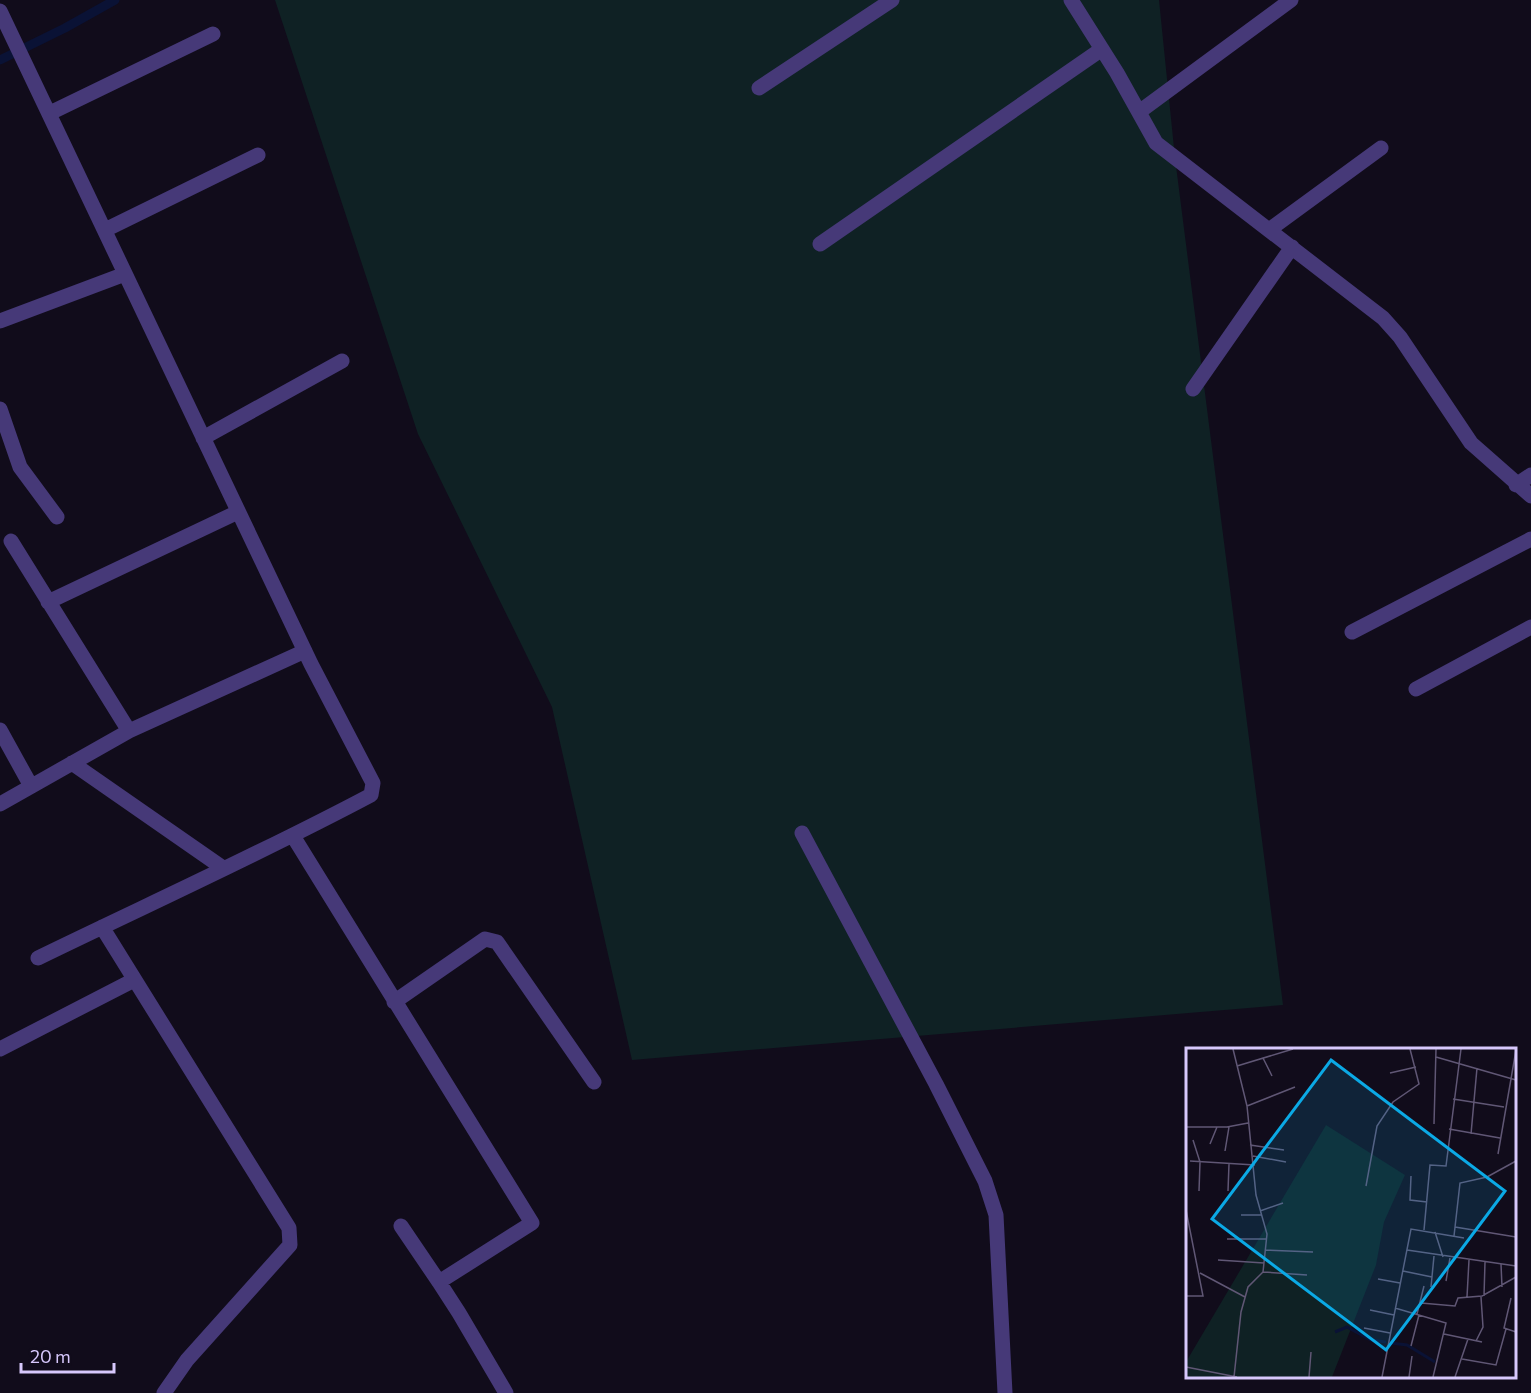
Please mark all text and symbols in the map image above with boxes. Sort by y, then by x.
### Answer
inset map [1186,1048,1516,1378]
scale bar [21,1336,114,1374]
text: 20 m [30,1345,71,1367]

